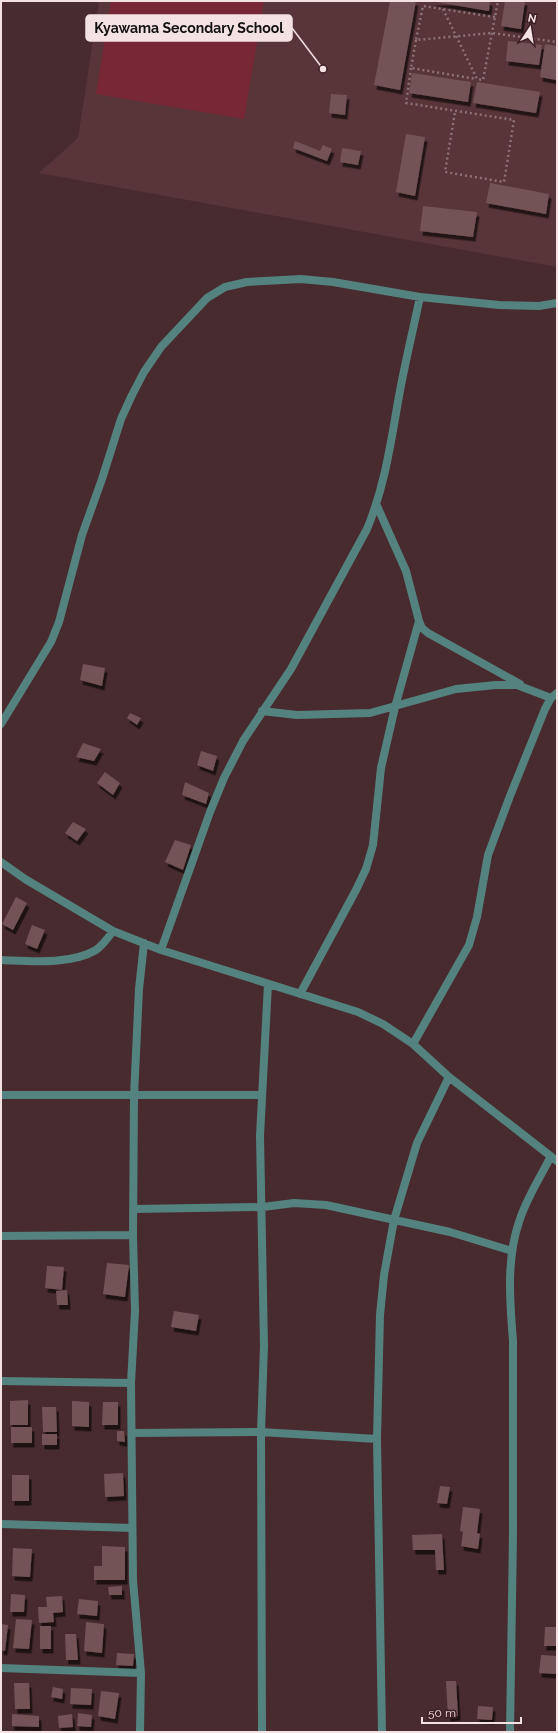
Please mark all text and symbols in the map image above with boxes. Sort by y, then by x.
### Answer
north arrow [510,8,550,48]
text: N [527,11,537,26]
callout: Kyawama Secondary School [86,15,292,41]
text: Kyawama Secondary School [94,20,284,36]
scale bar [422,1699,521,1725]
text: 50 m [428,1706,456,1720]

